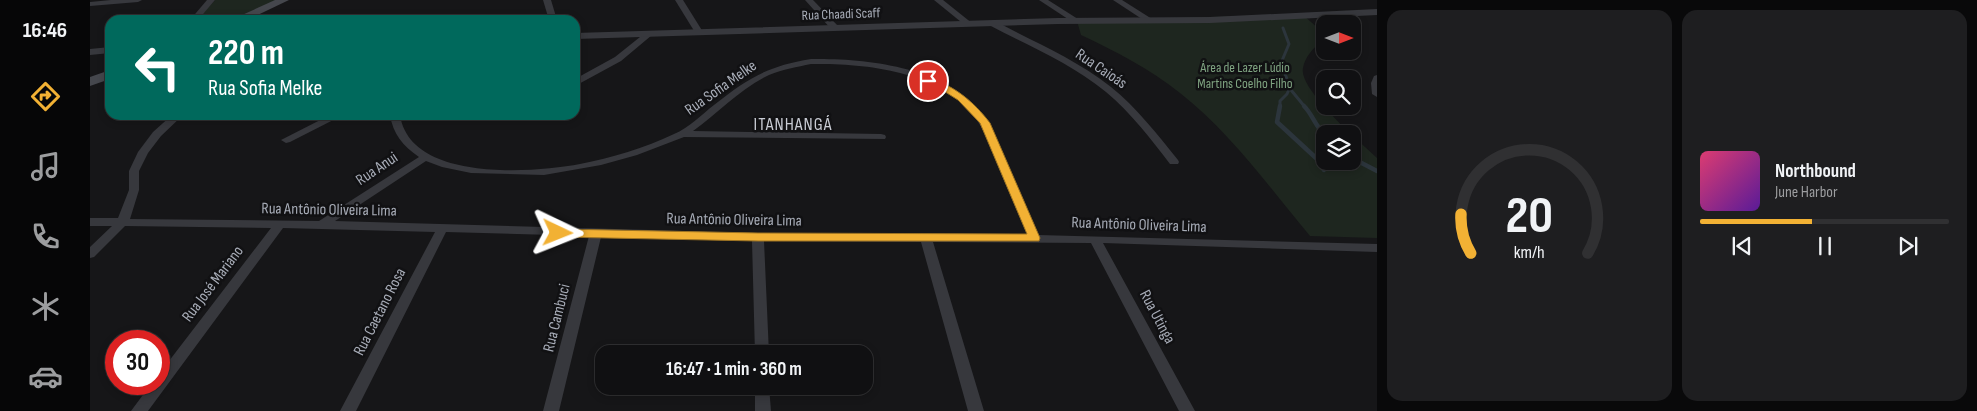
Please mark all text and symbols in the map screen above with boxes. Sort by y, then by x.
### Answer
street label: Rua Chaadi Scaff [801,4,882,24]
north arrow [1316,15,1361,60]
map controls [1316,15,1361,170]
text: 16:46 [23,17,67,44]
text: 220 m [208,32,284,75]
icon: left [125,35,190,100]
street label: Rua Caioás [1072,45,1131,93]
street label: Rua Sofia Melke [682,56,760,120]
park label: Área de Lazer Lúdio Martins Coelho Filho [1197,59,1293,92]
pin [907,60,949,102]
icon: arrive [914,67,942,95]
button: search [1316,70,1361,115]
text: Rua Sofia Melke [208,75,322,102]
icon: directions [28,79,63,114]
district label: ITANHANGÁ [754,114,832,135]
button: layers [1316,125,1361,170]
street label: Rua Anui [352,148,402,190]
icon: music [28,149,63,184]
text: Northbound [1775,160,1856,183]
text: June Harbor [1775,183,1838,202]
text: 20 [1506,185,1553,248]
street label: Rua Antônio Oliveira Lima [261,199,397,221]
position arrow [531,206,583,258]
street label: Rua Antônio Oliveira Lima [666,209,802,231]
street label: Rua Antônio Oliveira Lima [1071,213,1207,237]
icon: phone [28,219,63,254]
icon: previous [1728,232,1756,260]
icon: pause [1811,232,1839,260]
icon: next [1894,232,1922,260]
street label: Rua José Mariano [178,242,248,326]
text: km/h [1514,242,1545,263]
street label: Rua Caetano Rosa [350,265,410,359]
street label: Rua Cambuci [539,282,575,354]
street label: Rua Utinga [1135,287,1179,347]
icon: climate [28,289,63,324]
speed limit sign: 30 [105,330,170,395]
text: 16:47 · 1 min · 360 m [666,358,802,381]
icon: car [28,359,63,394]

